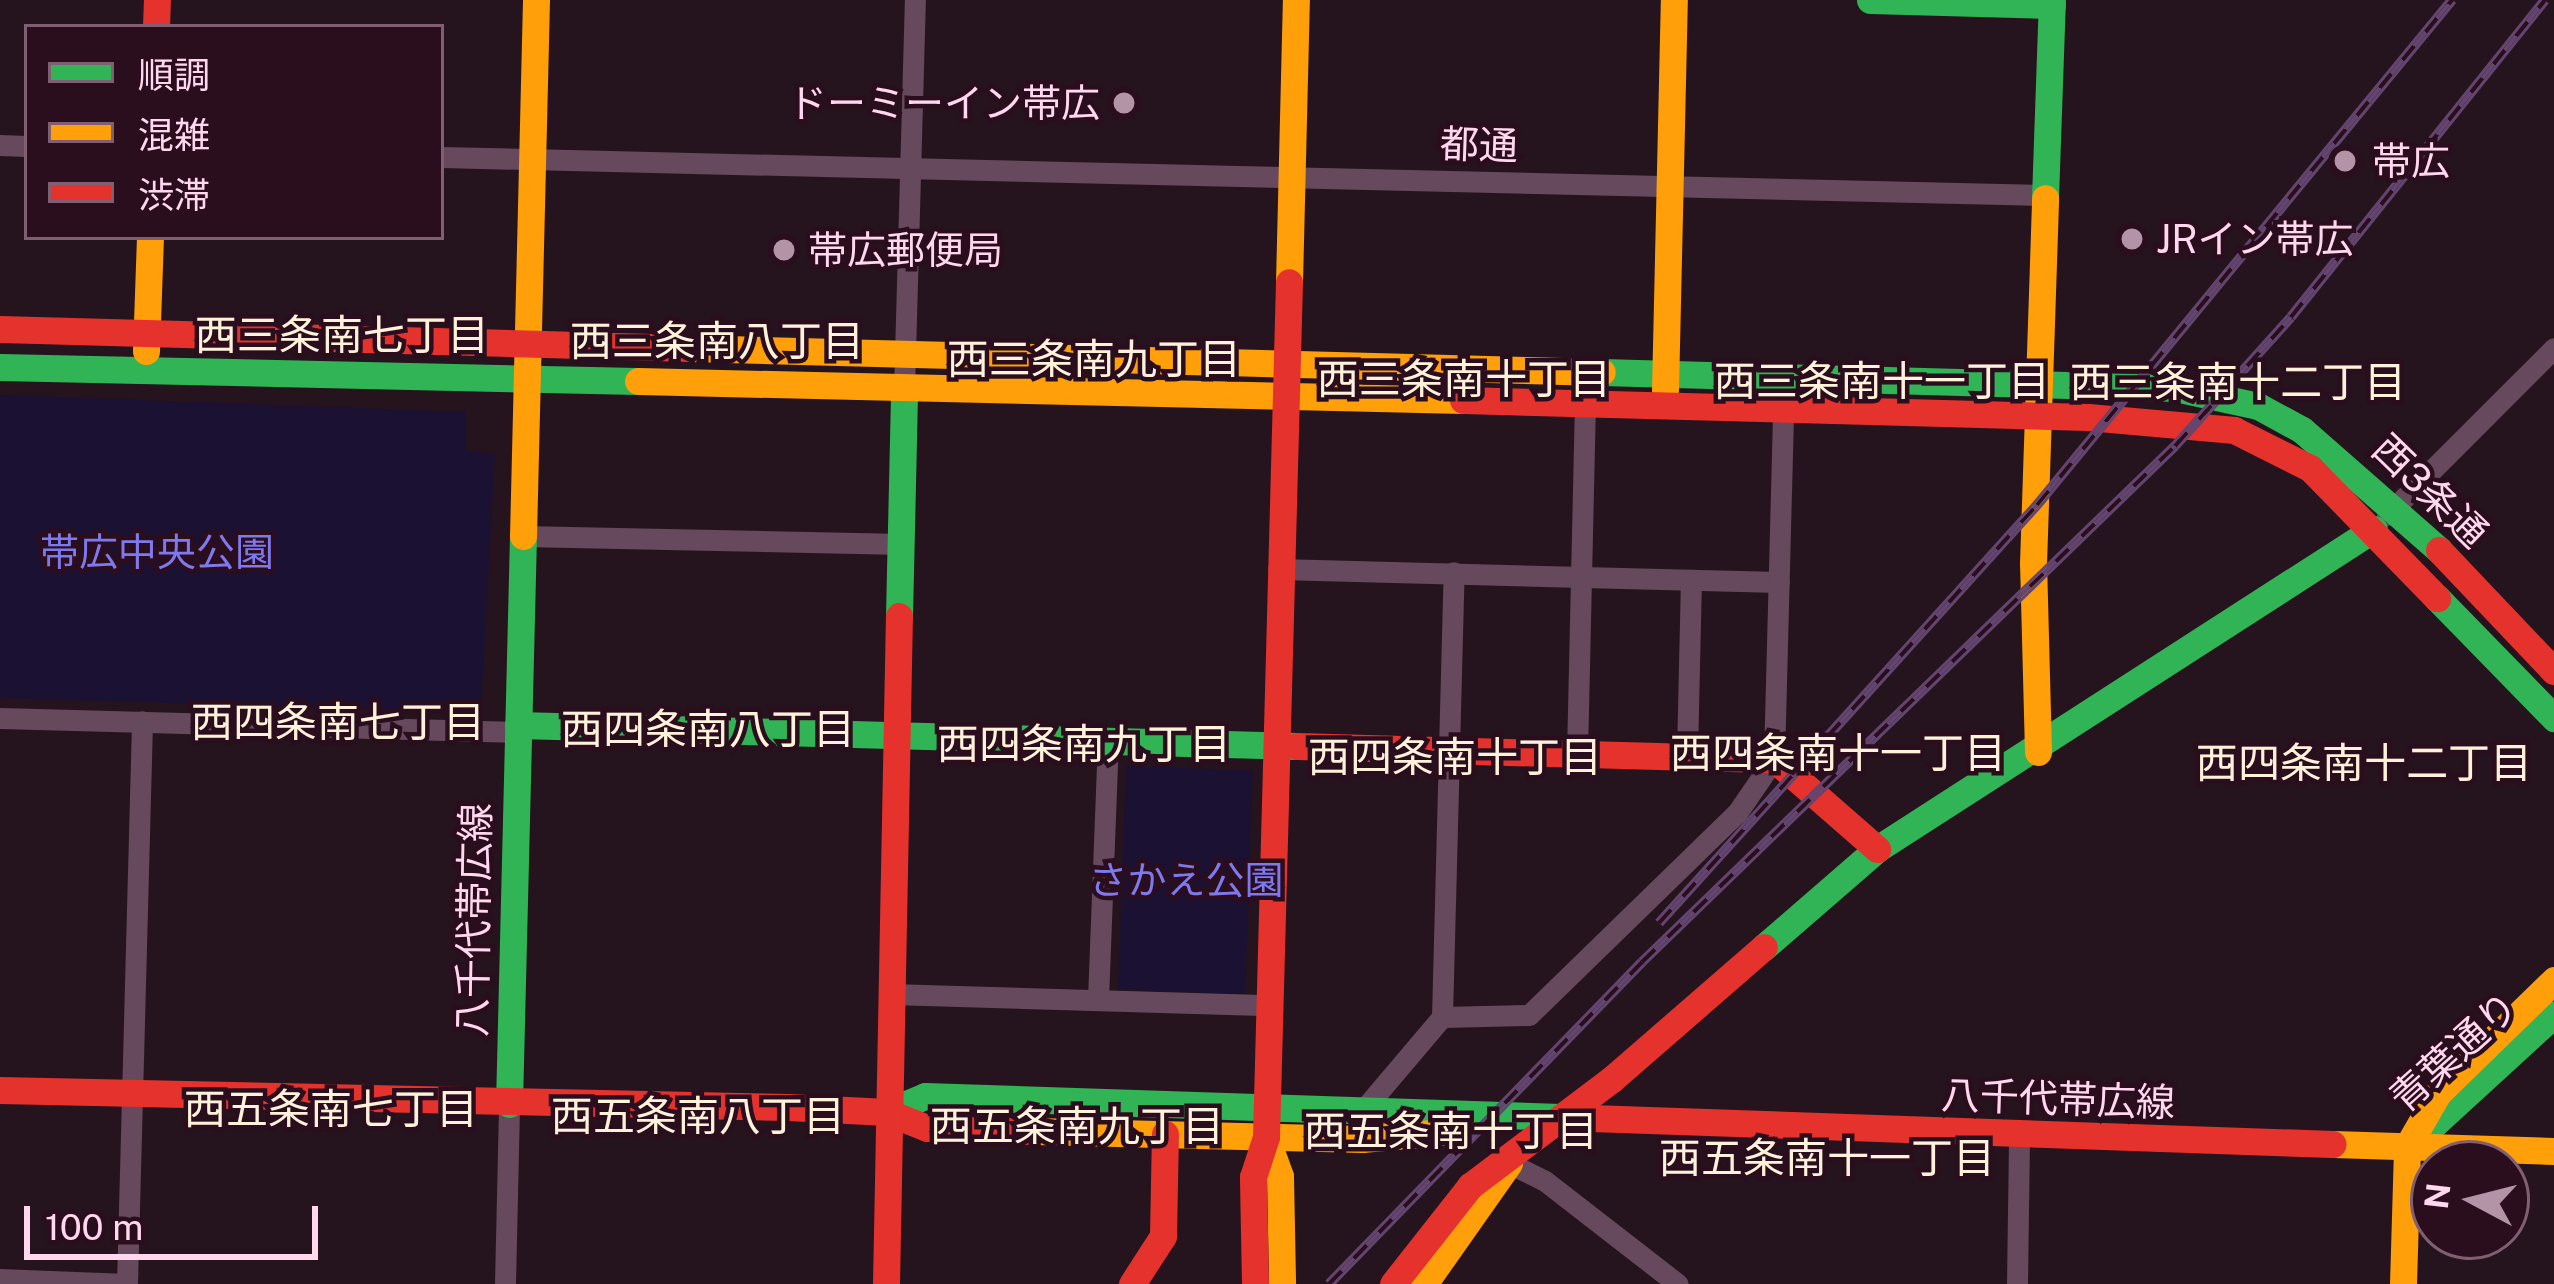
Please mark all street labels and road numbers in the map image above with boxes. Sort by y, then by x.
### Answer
street label: 都通 [1439,120,1519,170]
street label: 西3条通 [2363,425,2497,557]
street label: 八千代帯広線 [449,803,499,1037]
street label: 青葉通り [2380,982,2528,1122]
street label: 八千代帯広線 [1940,1072,2176,1126]

